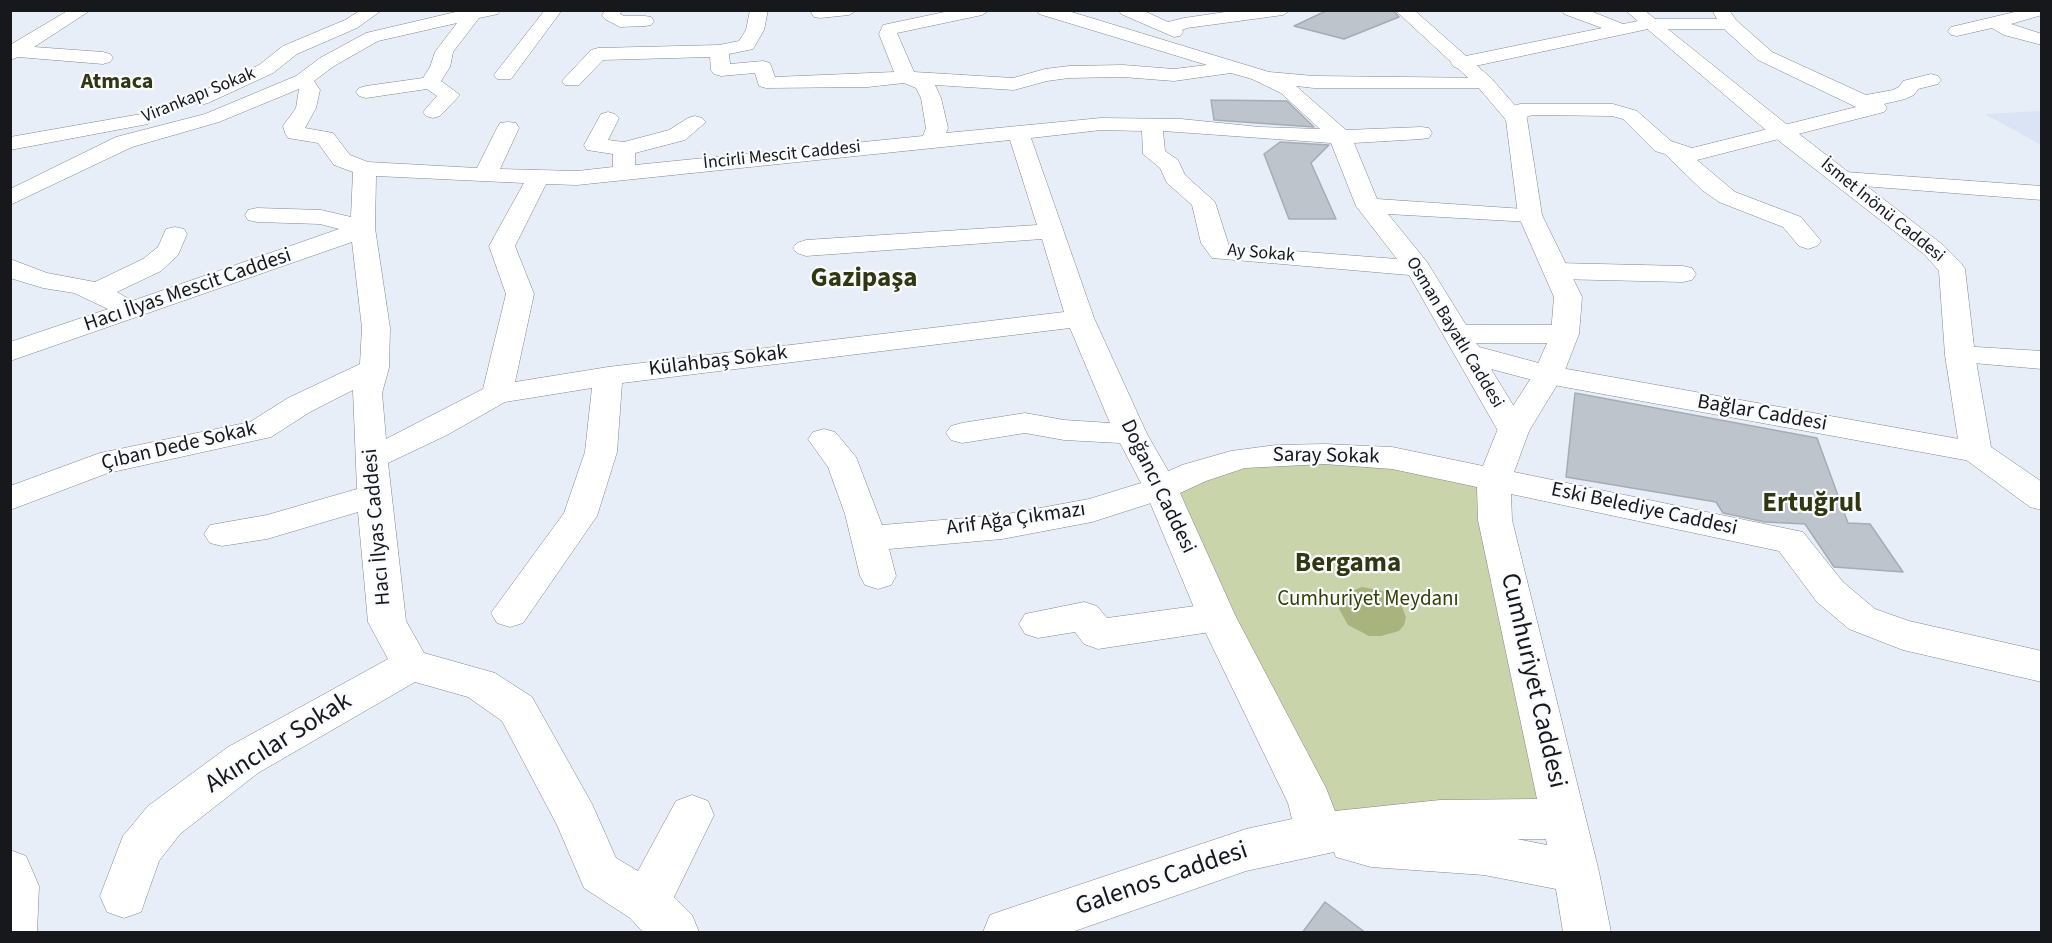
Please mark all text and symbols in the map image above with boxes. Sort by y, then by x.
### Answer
street label: Virankapı Sokak [139,63,259,129]
district label: Atmaca [81,70,153,96]
street label: İncirli Mescit Caddesi [702,137,862,175]
street label: İsmet İnönü Caddesi [1816,154,1948,268]
street label: Ay Sokak [1226,240,1296,268]
street label: Hacı İlyas Mescit Caddesi [81,244,295,338]
street label: Osman Bayatlı Caddesi [1400,254,1508,412]
district label: Gazipaşa [811,264,917,296]
street label: Külahbaş Sokak [647,341,789,383]
street label: Bağlar Caddesi [1695,390,1829,438]
street label: Doğancı Caddesi [1114,416,1200,558]
street label: Çıban Dede Sokak [99,417,259,477]
street label: Saray Sokak [1272,443,1380,471]
street label: Hacı İlyas Caddesi [359,448,397,606]
street label: Eski Belediye Caddesi [1549,478,1739,542]
district label: Ertuğrul [1762,489,1862,521]
street label: Arif Ağa Çıkmazı [945,498,1087,542]
district label: Bergama [1295,549,1401,581]
street label: Cumhuriyet Caddesi [1492,570,1572,792]
park label: Cumhuriyet Meydanı [1277,587,1459,613]
street label: Akıncılar Sokak [200,687,358,801]
street label: Galenos Caddesi [1072,836,1252,924]

